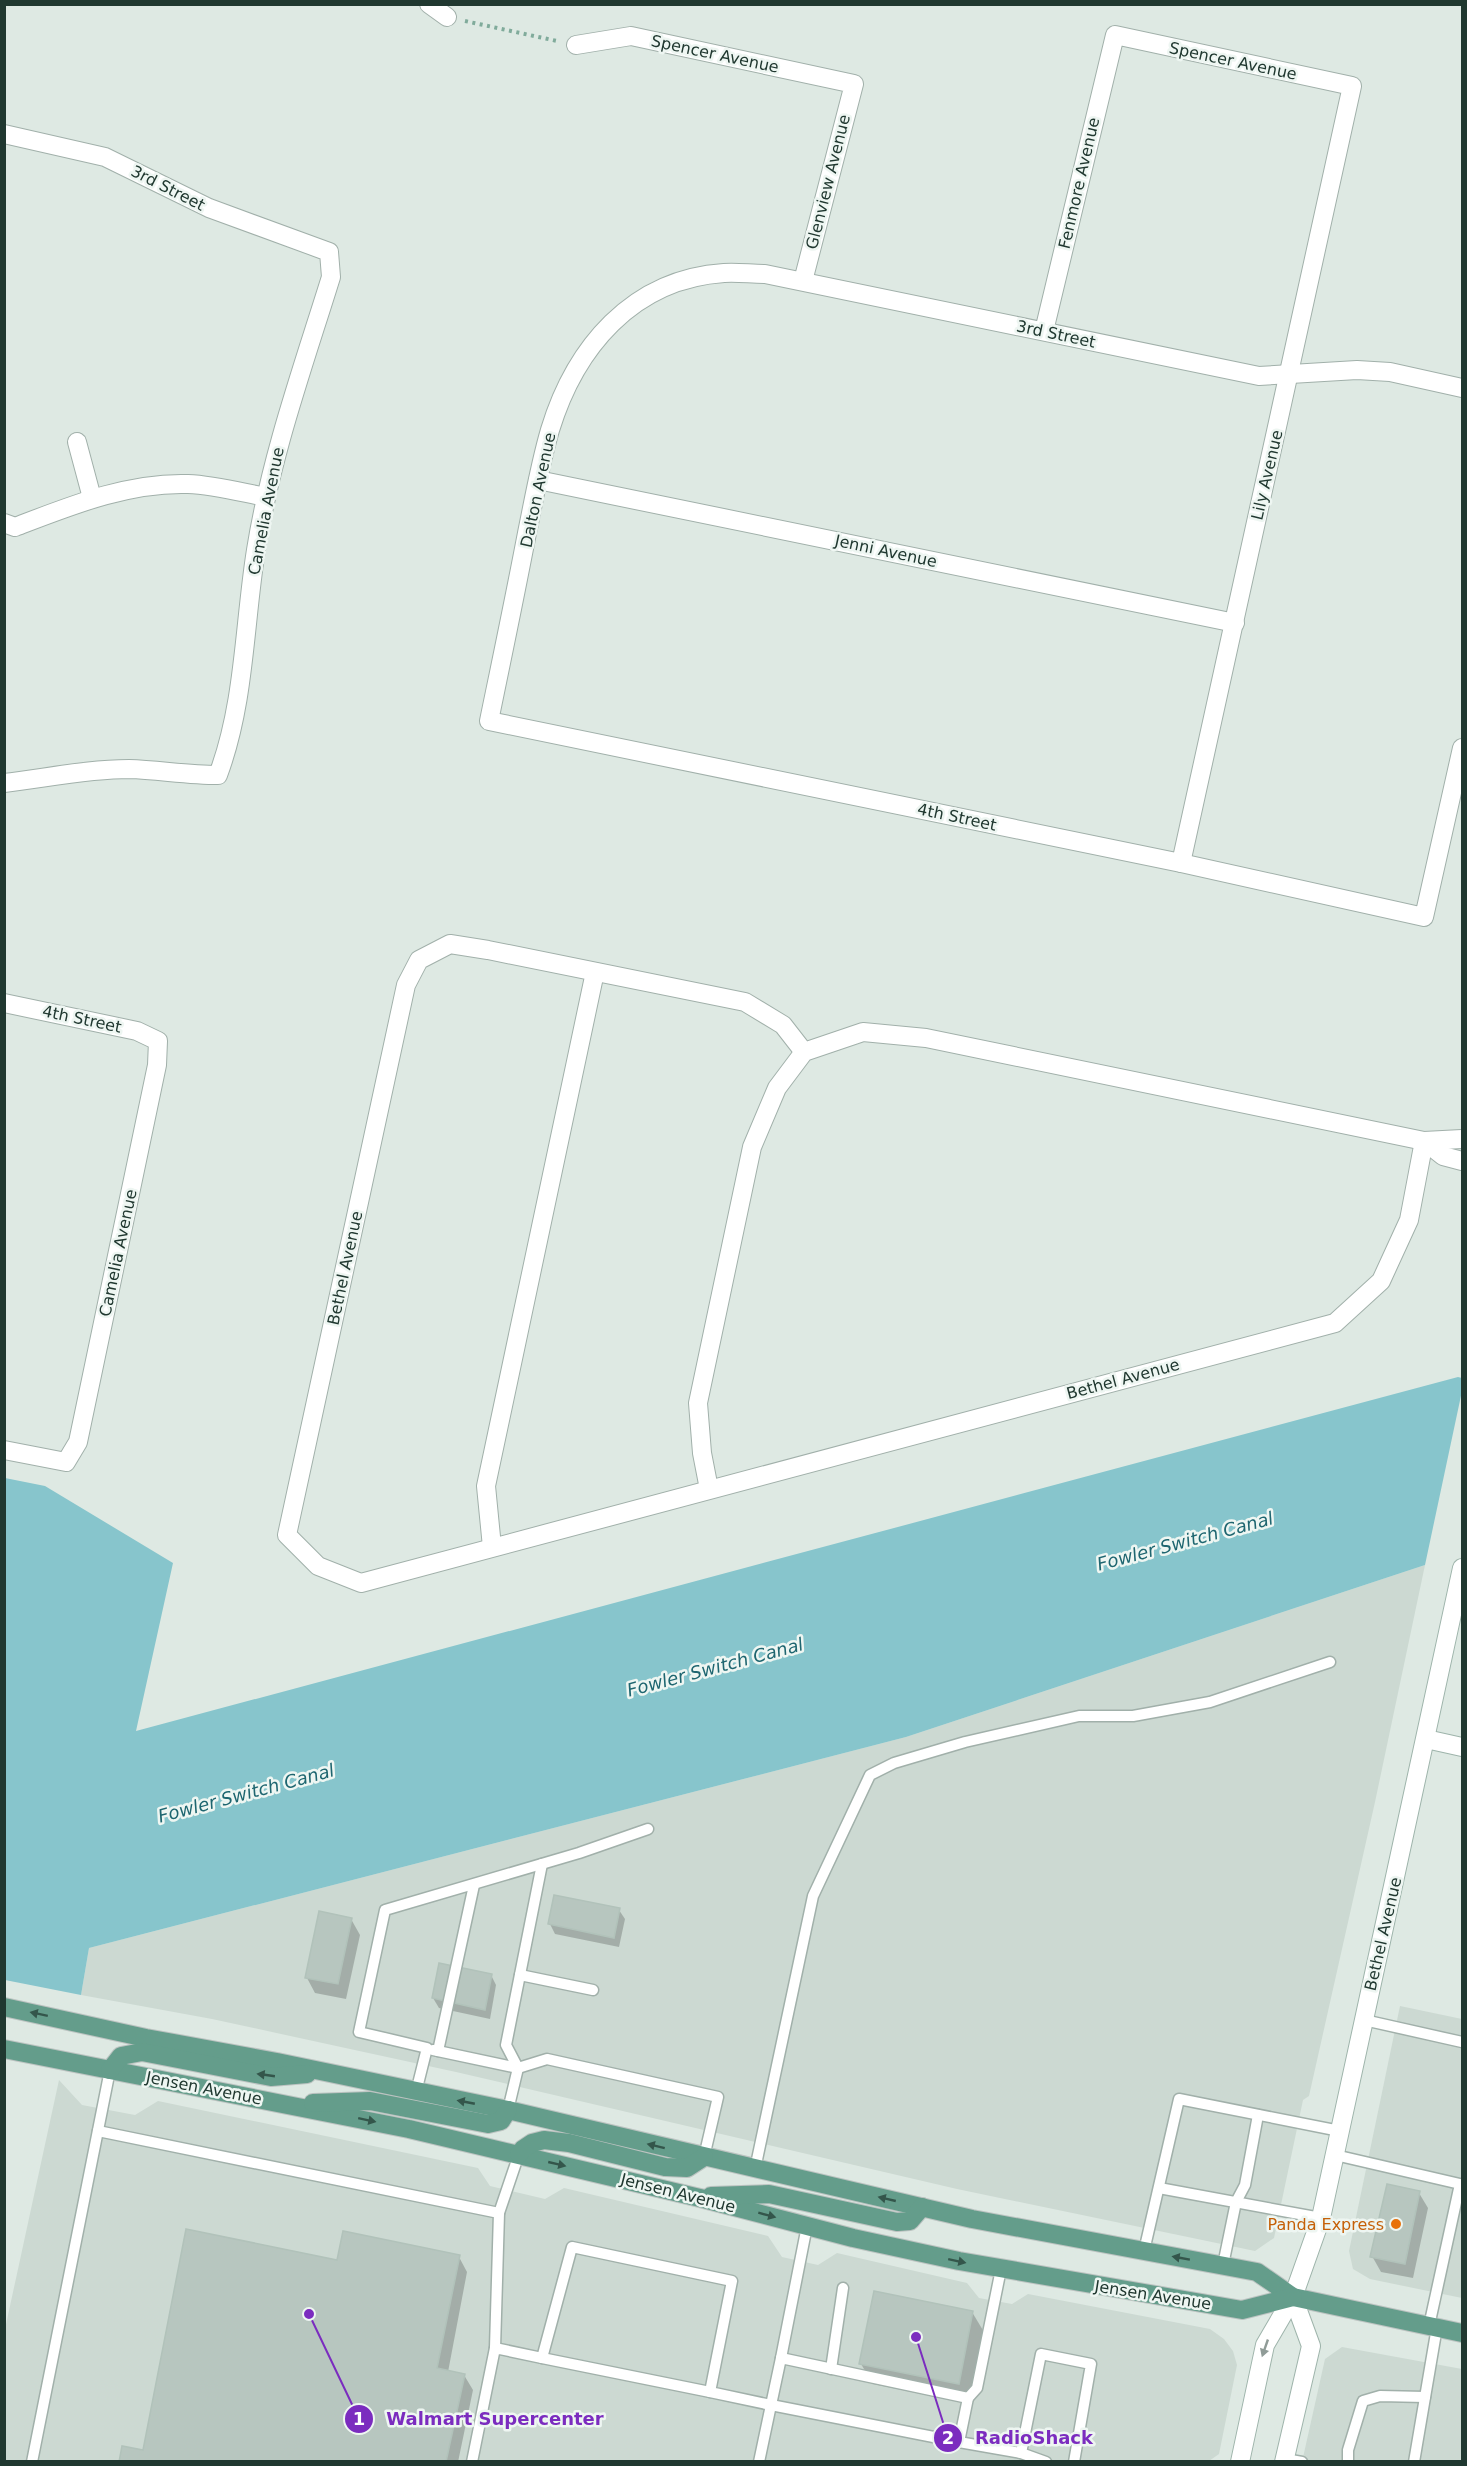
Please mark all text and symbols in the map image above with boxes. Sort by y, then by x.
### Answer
street label: Spencer Avenue [649,31,781,77]
street label: Spencer Avenue [1167,38,1299,84]
street label: Glenview Avenue [802,113,854,251]
street label: Fenmore Avenue [1055,115,1103,251]
street label: 3rd Street [128,161,208,215]
street label: 3rd Street [1015,316,1097,352]
street label: Lily Avenue [1247,428,1287,522]
street label: Dalton Avenue [517,431,559,549]
street label: Camelia Avenue [244,446,288,576]
street label: Jenni Avenue [832,531,939,571]
street label: 4th Street [916,799,998,835]
street label: 4th Street [41,1001,123,1037]
street label: Camelia Avenue [95,1188,141,1318]
street label: Bethel Avenue [324,1209,366,1327]
street label: Bethel Avenue [1064,1355,1182,1403]
water label: Fowler Switch Canal [1095,1507,1275,1575]
water label: Fowler Switch Canal [625,1633,805,1701]
water label: Fowler Switch Canal [156,1759,336,1827]
street label: Bethel Avenue [1361,1875,1405,1993]
one-way arrow [29,2009,48,2019]
street label: Jensen Avenue [144,2067,264,2109]
one-way arrow [256,2071,275,2080]
one-way arrow [456,2097,475,2106]
one-way arrow [358,2116,377,2125]
one-way arrow [647,2140,665,2150]
one-way arrow [548,2159,567,2169]
street label: Jensen Avenue [618,2169,737,2216]
one-way arrow [877,2194,896,2203]
one-way arrow [758,2211,776,2221]
place label: Panda Express [1268,2215,1384,2234]
marker: Panda Express [1389,2217,1403,2231]
one-way arrow [1171,2253,1190,2262]
one-way arrow [948,2256,966,2266]
street label: Jensen Avenue [1092,2276,1213,2314]
one-way arrow [1260,2339,1270,2357]
callout: Walmart Supercenter [344,2401,616,2437]
text: 1 [353,2408,365,2429]
text: Walmart Supercenter [386,2408,604,2429]
callout: RadioShack [933,2420,1105,2456]
text: 2 [942,2427,954,2448]
text: RadioShack [975,2427,1094,2448]

